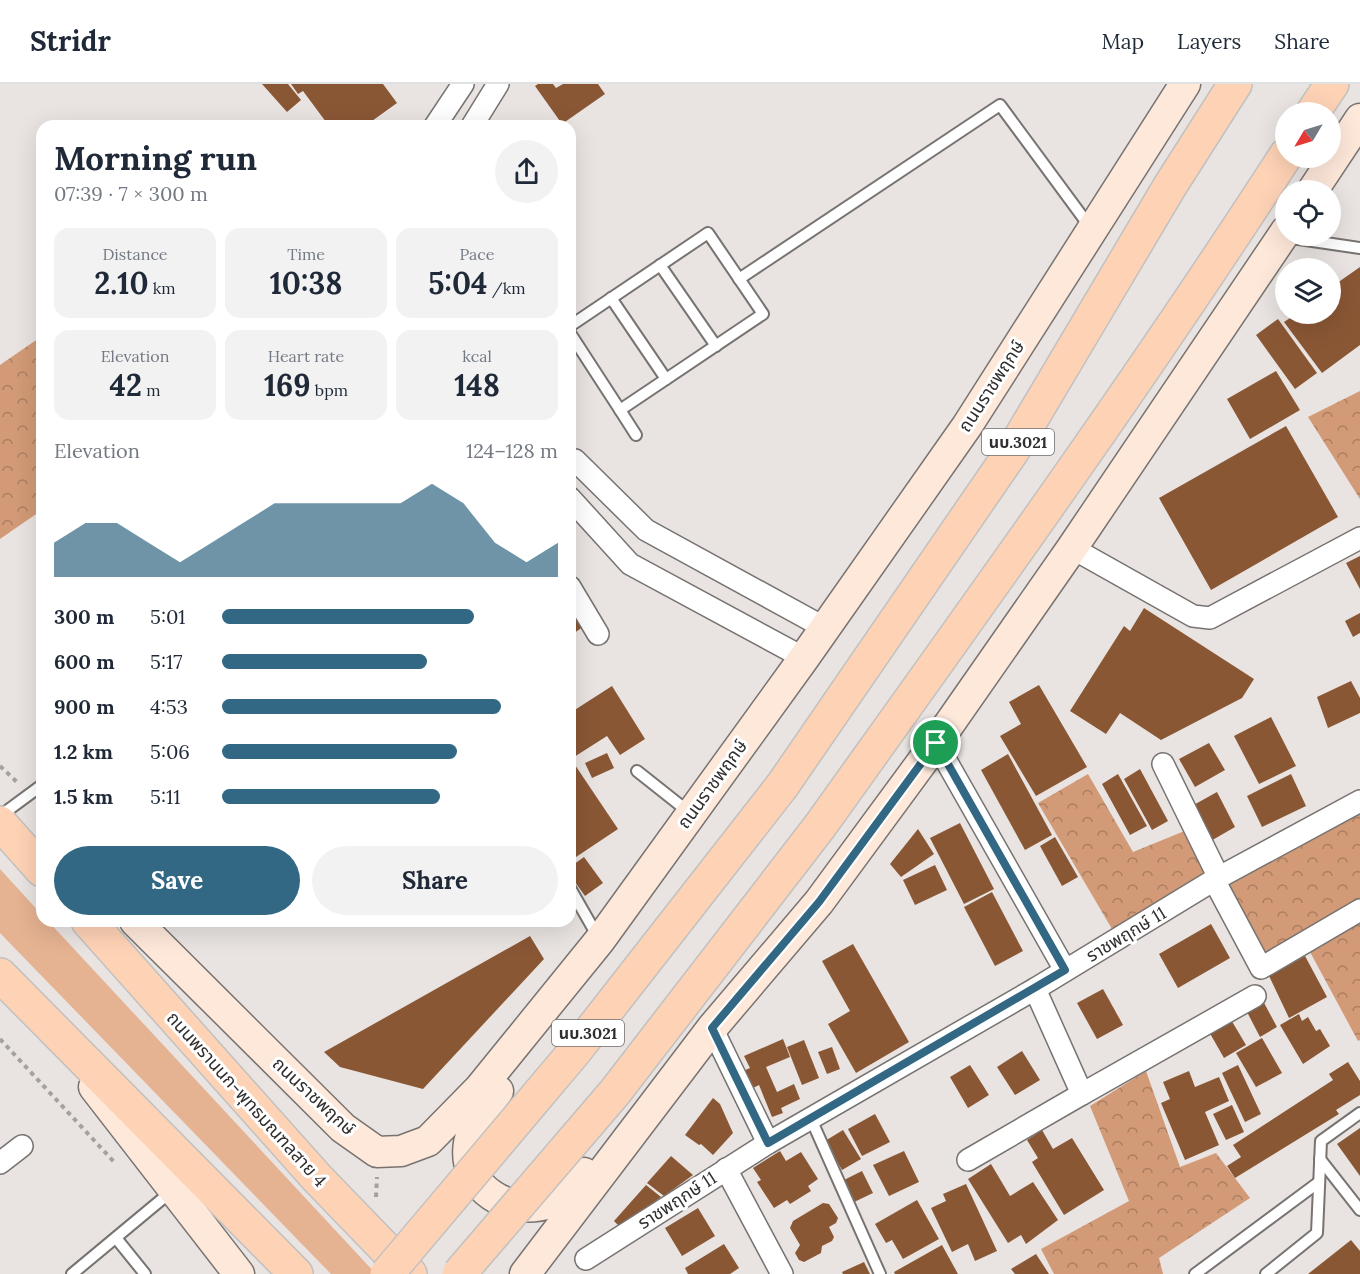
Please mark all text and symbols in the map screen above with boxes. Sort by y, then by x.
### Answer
text: Stridr [30,23,111,59]
text: Map [1101,28,1144,55]
text: Layers [1177,28,1241,55]
text: Share [1274,28,1330,55]
north arrow [1275,102,1341,168]
map controls [1275,102,1341,324]
text: Morning run [54,137,257,179]
button: share [495,140,558,203]
button: locate [1275,180,1341,246]
text: 07:39 · 7 × 300 m [54,181,208,206]
text: Distance [102,244,168,264]
text: Time [287,244,325,264]
text: Pace [460,244,494,264]
button: layers [1275,258,1341,324]
text: 2.10 [94,264,149,302]
text: 10:38 [270,264,342,302]
text: 5:04 [428,264,488,302]
text: km [149,278,176,298]
text: /km [488,278,526,298]
street label: ถนนราชพฤกษ์ [953,336,1029,436]
text: Elevation [101,346,169,366]
text: Heart rate [268,346,344,366]
text: kcal [462,346,492,366]
text: 42 [110,366,142,404]
text: 169 [264,366,311,404]
text: 148 [454,366,500,404]
text: m [142,380,160,400]
text: bpm [311,380,348,400]
road number: นบ.3021 [982,429,1054,455]
text: Elevation [54,438,140,463]
text: 124–128 m [466,438,558,463]
text: 300 m [54,604,114,629]
text: 5:01 [150,604,186,629]
text: 600 m [54,649,115,674]
text: 5:17 [150,649,182,674]
text: 900 m [54,694,115,719]
text: 4:53 [150,694,188,719]
pin [910,717,961,768]
icon: arrive [919,726,952,759]
street label: ถนนราชพฤกษ์ [672,735,752,833]
text: 1.2 km [54,739,113,764]
text: 5:06 [150,739,190,764]
text: 1.5 km [54,784,113,809]
text: 5:11 [150,784,180,809]
button: Save [54,846,300,915]
button: Share [312,846,558,915]
street label: ราชพฤกษ์ 11 [1082,901,1170,967]
street label: ถนนพรานนก-พุทธมณฑลสาย 4 [162,1007,332,1192]
road number: นบ.3021 [552,1020,624,1046]
street label: ถนนราชพฤกษ์ [268,1052,360,1140]
street label: ราชพฤกษ์ 11 [633,1166,721,1234]

